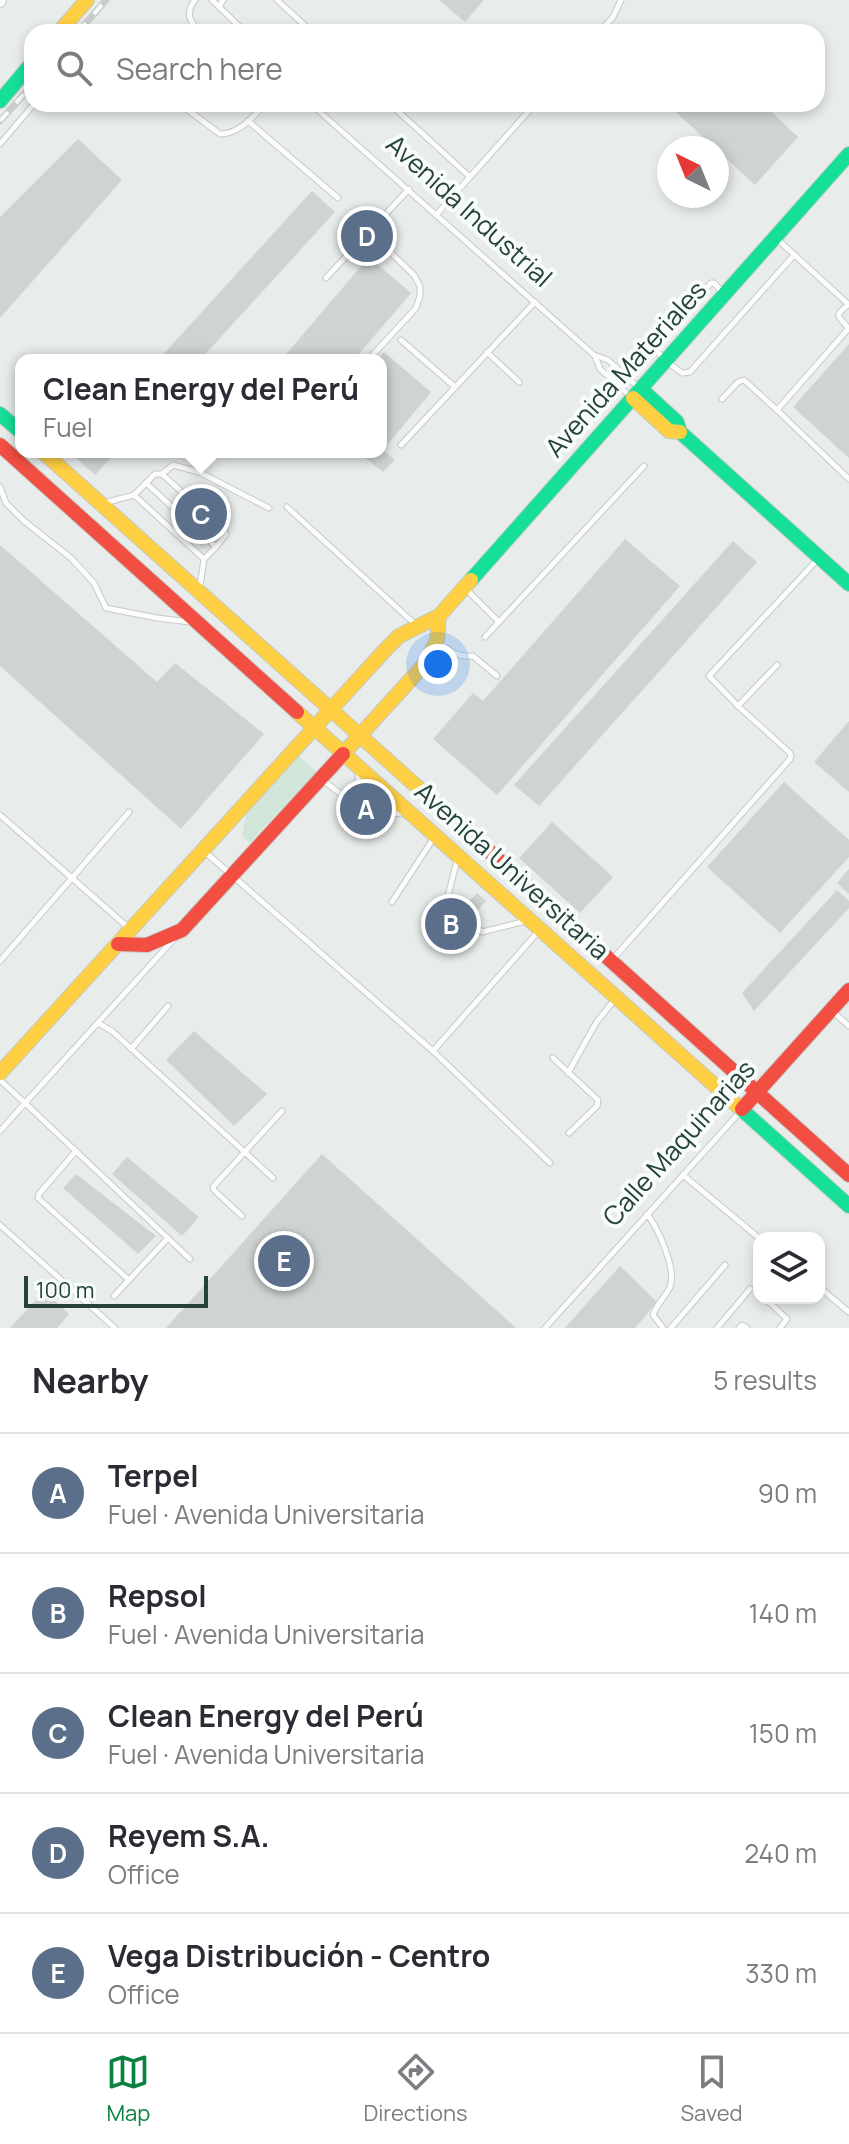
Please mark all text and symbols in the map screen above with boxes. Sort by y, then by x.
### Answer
search box [24,24,825,112]
icon: search [52,46,96,90]
text: Search here [116,48,283,89]
street label: Avenida Industrial [379,126,560,294]
north arrow [657,136,729,208]
pin: D [341,206,393,266]
street label: Avenida Materiales [536,272,714,464]
popup [15,354,387,458]
text: Clean Energy del Perú [43,368,359,409]
text: Fuel [43,409,93,445]
pin: C [175,484,227,544]
your location [418,644,458,684]
street label: Avenida Universitaria [408,773,618,967]
pin: A [340,779,392,839]
pin: B [425,894,477,954]
street label: Calle Maquinarias [594,1051,763,1233]
pin: E [258,1231,310,1291]
map controls [753,1232,825,1304]
button: layers [753,1232,825,1304]
scale bar [24,1272,208,1308]
text: 100 m [36,1275,94,1305]
text: Nearby [32,1357,148,1403]
text: 5 results [713,1362,817,1398]
text: Terpel [108,1455,199,1496]
text: A [49,1475,67,1511]
text: 90 m [758,1475,817,1511]
text: Fuel · Avenida Universitaria [108,1496,425,1532]
text: Repsol [108,1575,207,1616]
text: B [50,1595,66,1631]
text: 140 m [748,1595,817,1631]
text: Fuel · Avenida Universitaria [108,1616,425,1652]
text: Clean Energy del Perú [108,1695,424,1736]
text: C [48,1715,68,1751]
text: 150 m [749,1715,817,1751]
text: Fuel · Avenida Universitaria [108,1736,425,1772]
text: Reyem S.A. [108,1815,270,1856]
text: D [49,1835,67,1871]
text: 240 m [744,1835,817,1871]
text: Office [108,1856,180,1892]
text: Vega Distribución - Centro [108,1935,490,1976]
text: E [50,1955,66,1991]
text: 330 m [745,1955,817,1991]
text: Office [108,1976,180,2012]
tab: Map [106,2050,150,2128]
tab: Directions [363,2050,468,2128]
tab: Saved [681,2050,743,2128]

